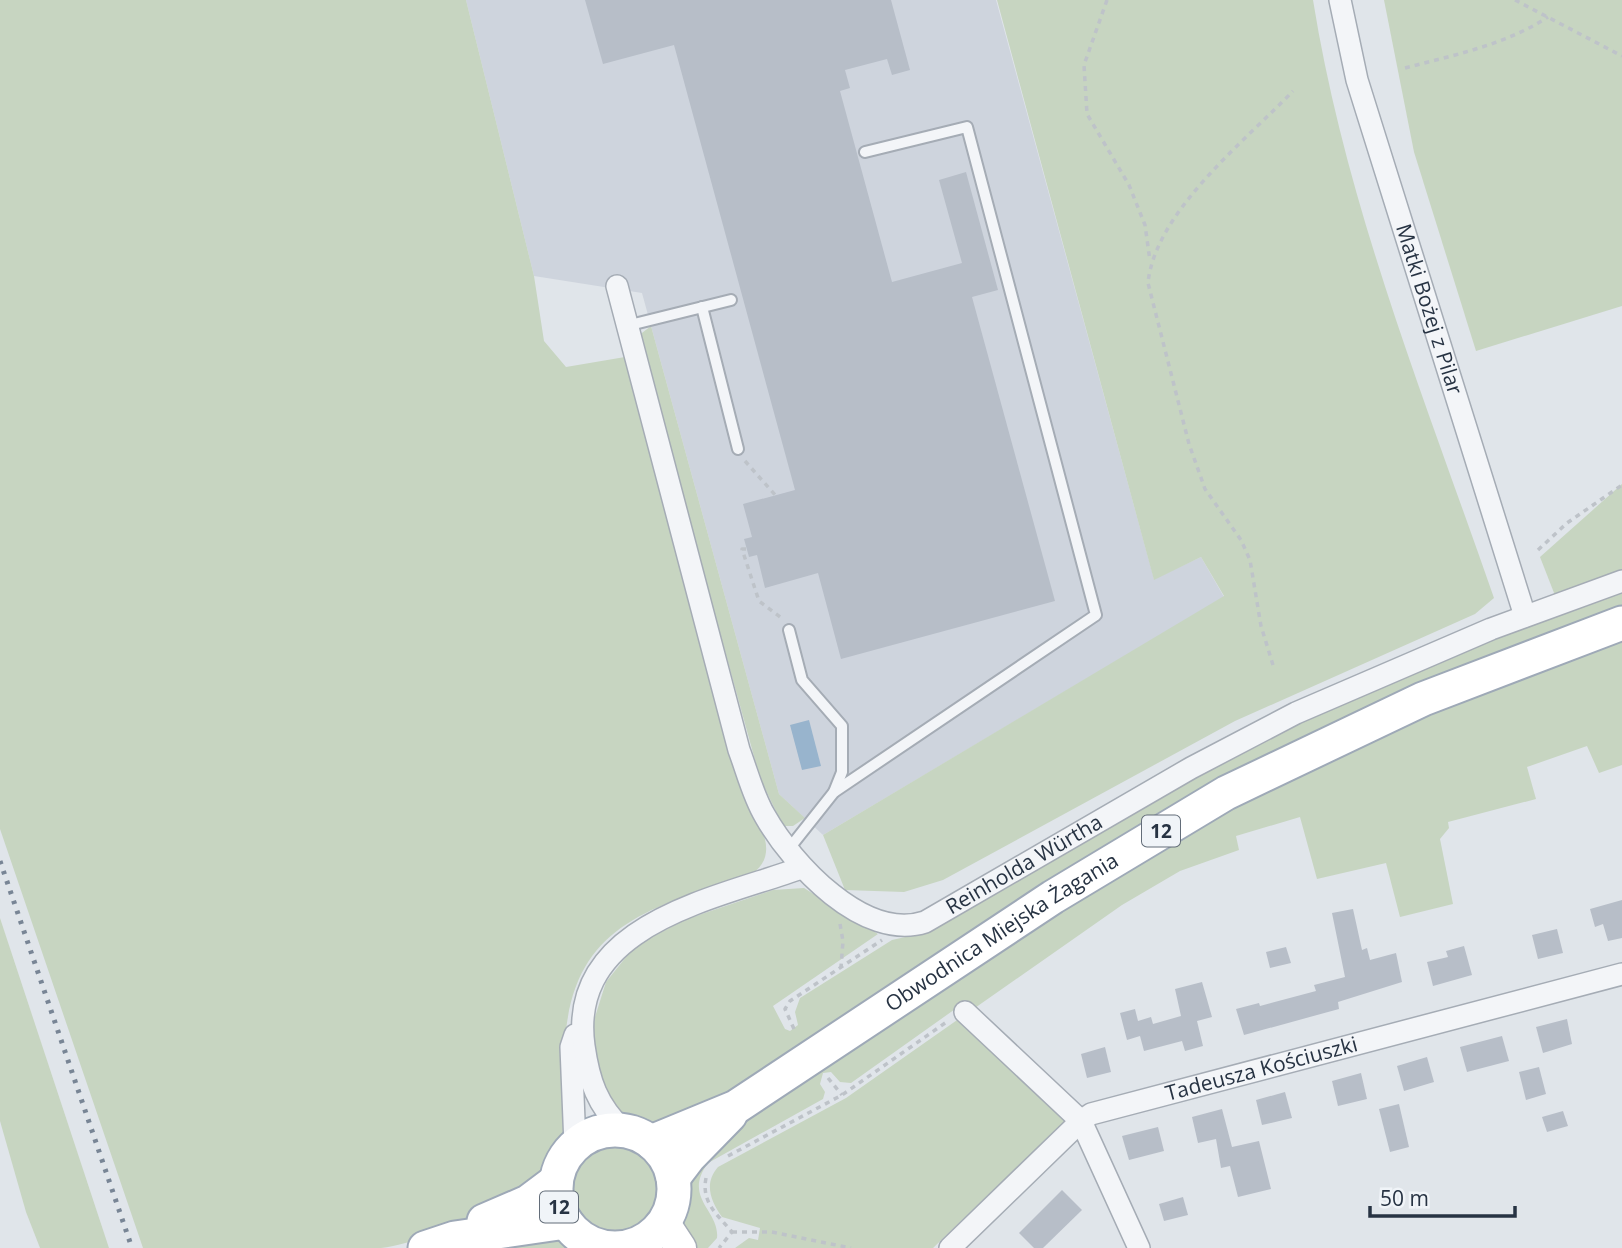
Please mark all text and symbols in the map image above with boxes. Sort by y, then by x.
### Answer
street label: Matki Bożej z Pilar [1390,220,1470,398]
street label: Reinholda Würtha [940,807,1107,920]
road number: 12 [1142,816,1180,846]
street label: Obwodnica Miejska Żagania [879,846,1123,1017]
street label: Tadeusza Kościuszki [1162,1029,1360,1107]
scale bar [1370,1174,1515,1218]
text: 50 m [1380,1184,1429,1212]
road number: 12 [540,1191,578,1222]

